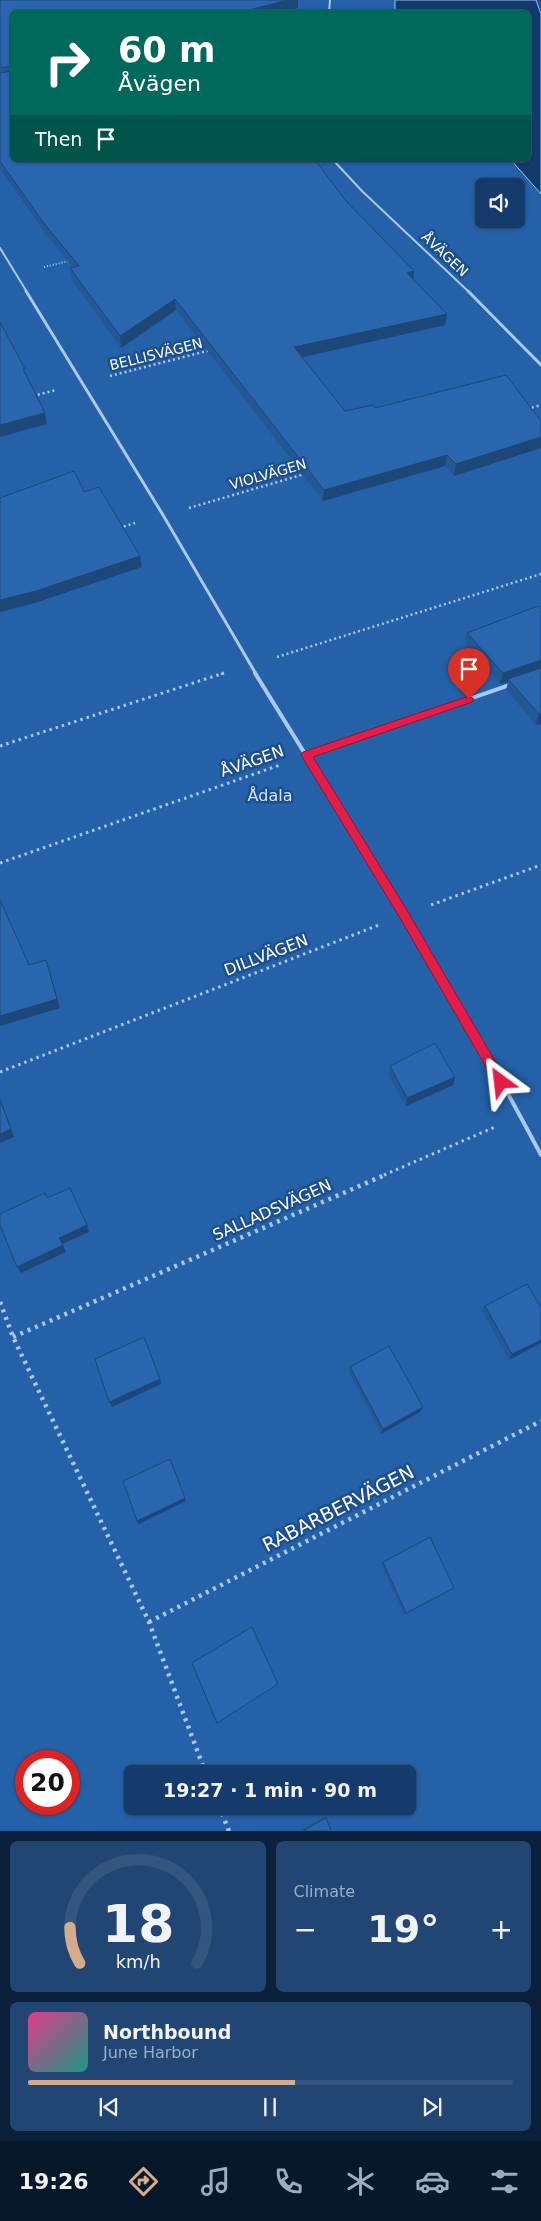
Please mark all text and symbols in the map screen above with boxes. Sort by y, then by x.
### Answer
icon: right [35,30,100,95]
text: 60 m [118,30,215,70]
text: Åvägen [118,71,201,96]
icon: arrive [92,125,120,153]
text: Then [35,128,82,150]
map controls [475,178,525,228]
button: sound [475,178,525,228]
street label: ÅVÄGEN [418,228,472,280]
street label: BELLISVÄGEN [108,334,204,373]
street label: VIOLVÄGEN [227,454,308,493]
pin [448,648,490,699]
icon: arrive [455,655,483,683]
street label: ÅVÄGEN [218,741,286,781]
park label: Ådala [247,786,293,805]
street label: DILLVÄGEN [221,930,311,980]
position arrow [474,1055,526,1107]
street label: SALLADSVÄGEN [210,1175,334,1245]
street label: RABARBERVÄGEN [258,1460,418,1556]
speed limit sign: 20 [15,1750,80,1815]
text: 19:27 · 1 min · 90 m [163,1779,377,1801]
text: Climate [294,1882,355,1901]
text: 18 [102,1894,174,1954]
text: 19° [367,1907,439,1951]
text: − [294,1913,317,1946]
text: + [490,1913,513,1946]
text: km/h [115,1951,160,1972]
text: Northbound [103,2021,231,2043]
text: June Harbor [103,2043,198,2062]
icon: previous [95,2093,123,2121]
icon: pause [256,2093,284,2121]
icon: next [418,2093,446,2121]
icon: directions [126,2164,161,2199]
icon: music [198,2164,233,2199]
icon: phone [271,2164,306,2199]
icon: climate [343,2164,378,2199]
icon: car [415,2164,450,2199]
icon: filters [487,2164,522,2199]
text: 19:26 [19,2169,89,2194]

